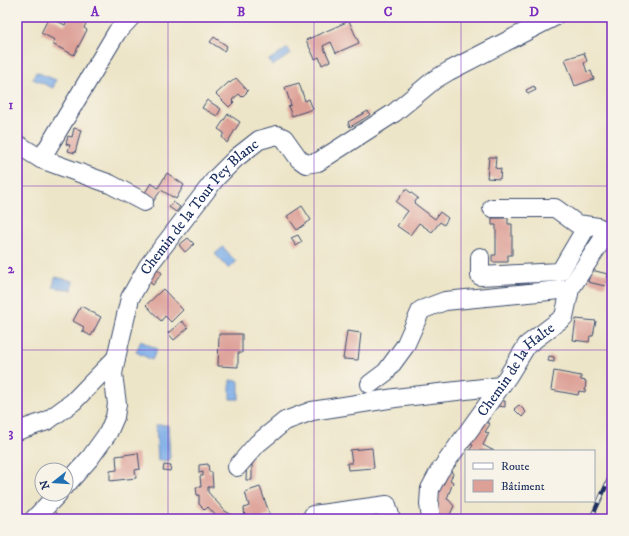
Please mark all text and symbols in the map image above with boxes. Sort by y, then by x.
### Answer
text: A [90,4,100,20]
text: B [237,4,245,20]
text: C [384,4,393,20]
text: D [529,4,539,20]
text: 1 [9,97,14,113]
street label: Chemin de la Tour Pey Blanc [136,134,263,278]
text: 2 [8,261,15,277]
street label: Chemin de la Halte [473,318,558,420]
text: 3 [9,425,14,441]
legend [465,450,595,502]
text: Route [501,459,529,474]
north arrow [34,462,74,502]
text: N [37,478,53,491]
text: Bâtiment [501,479,545,494]

